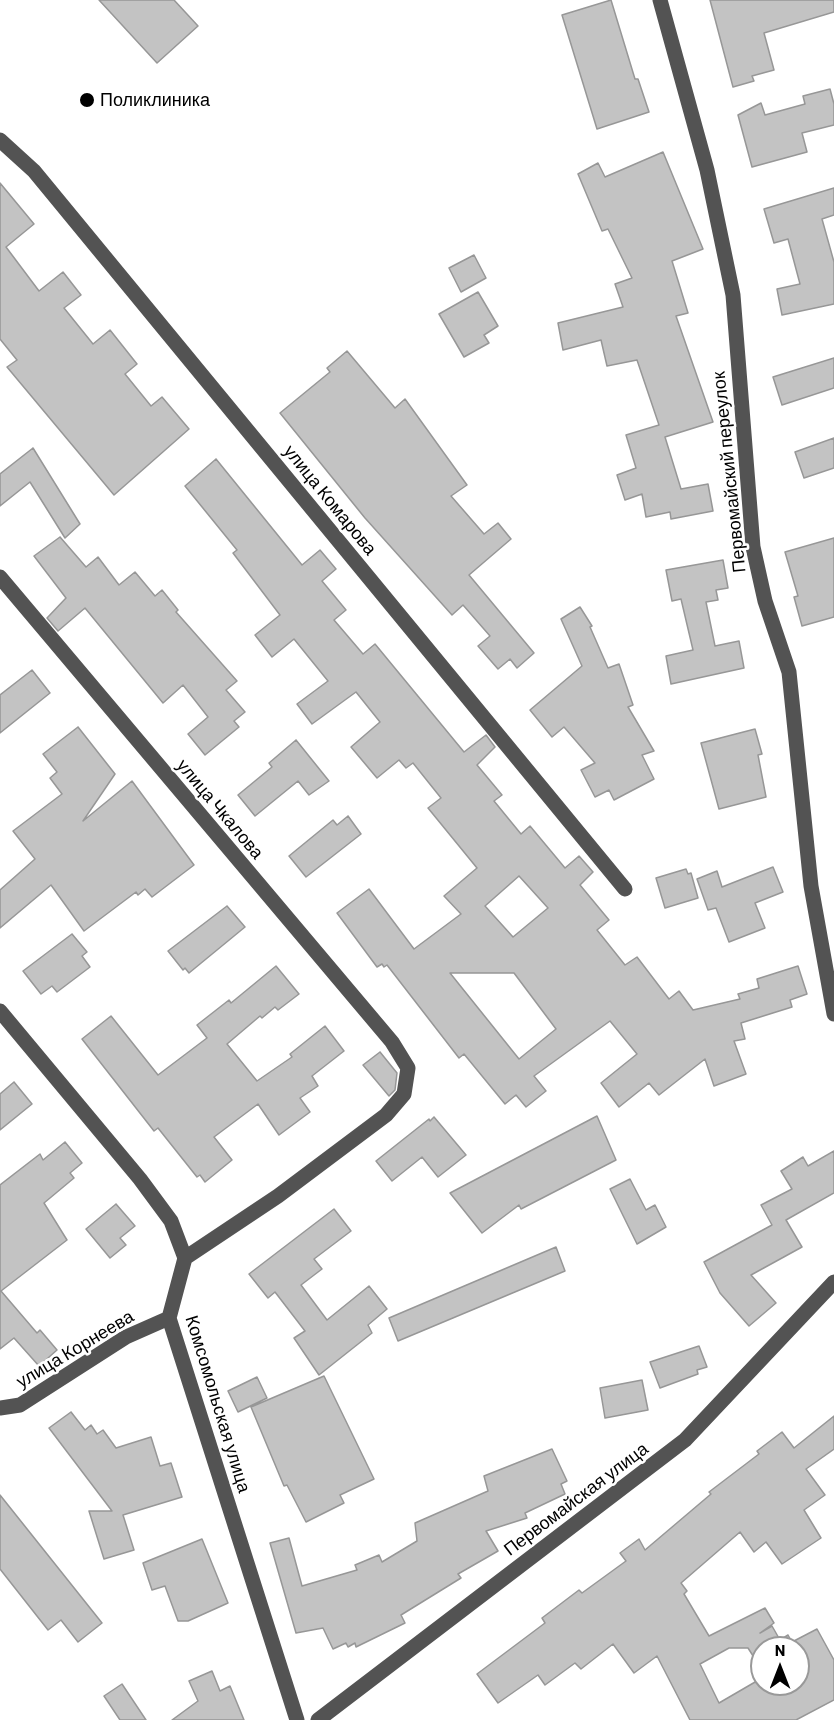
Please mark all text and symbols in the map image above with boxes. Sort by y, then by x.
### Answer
place label: Поликлиника [100,89,210,111]
marker: Поликлиника [78,91,96,109]
street label: Первомайский переулок [708,370,750,574]
street label: улица Комарова [279,441,381,559]
street label: улица Чкалова [172,755,268,863]
street label: улица Корнеева [12,1306,138,1392]
street label: Комсомольская улица [181,1313,255,1495]
street label: Первомайская улица [500,1438,652,1560]
north arrow [750,1636,810,1696]
text: N [775,1640,785,1659]

